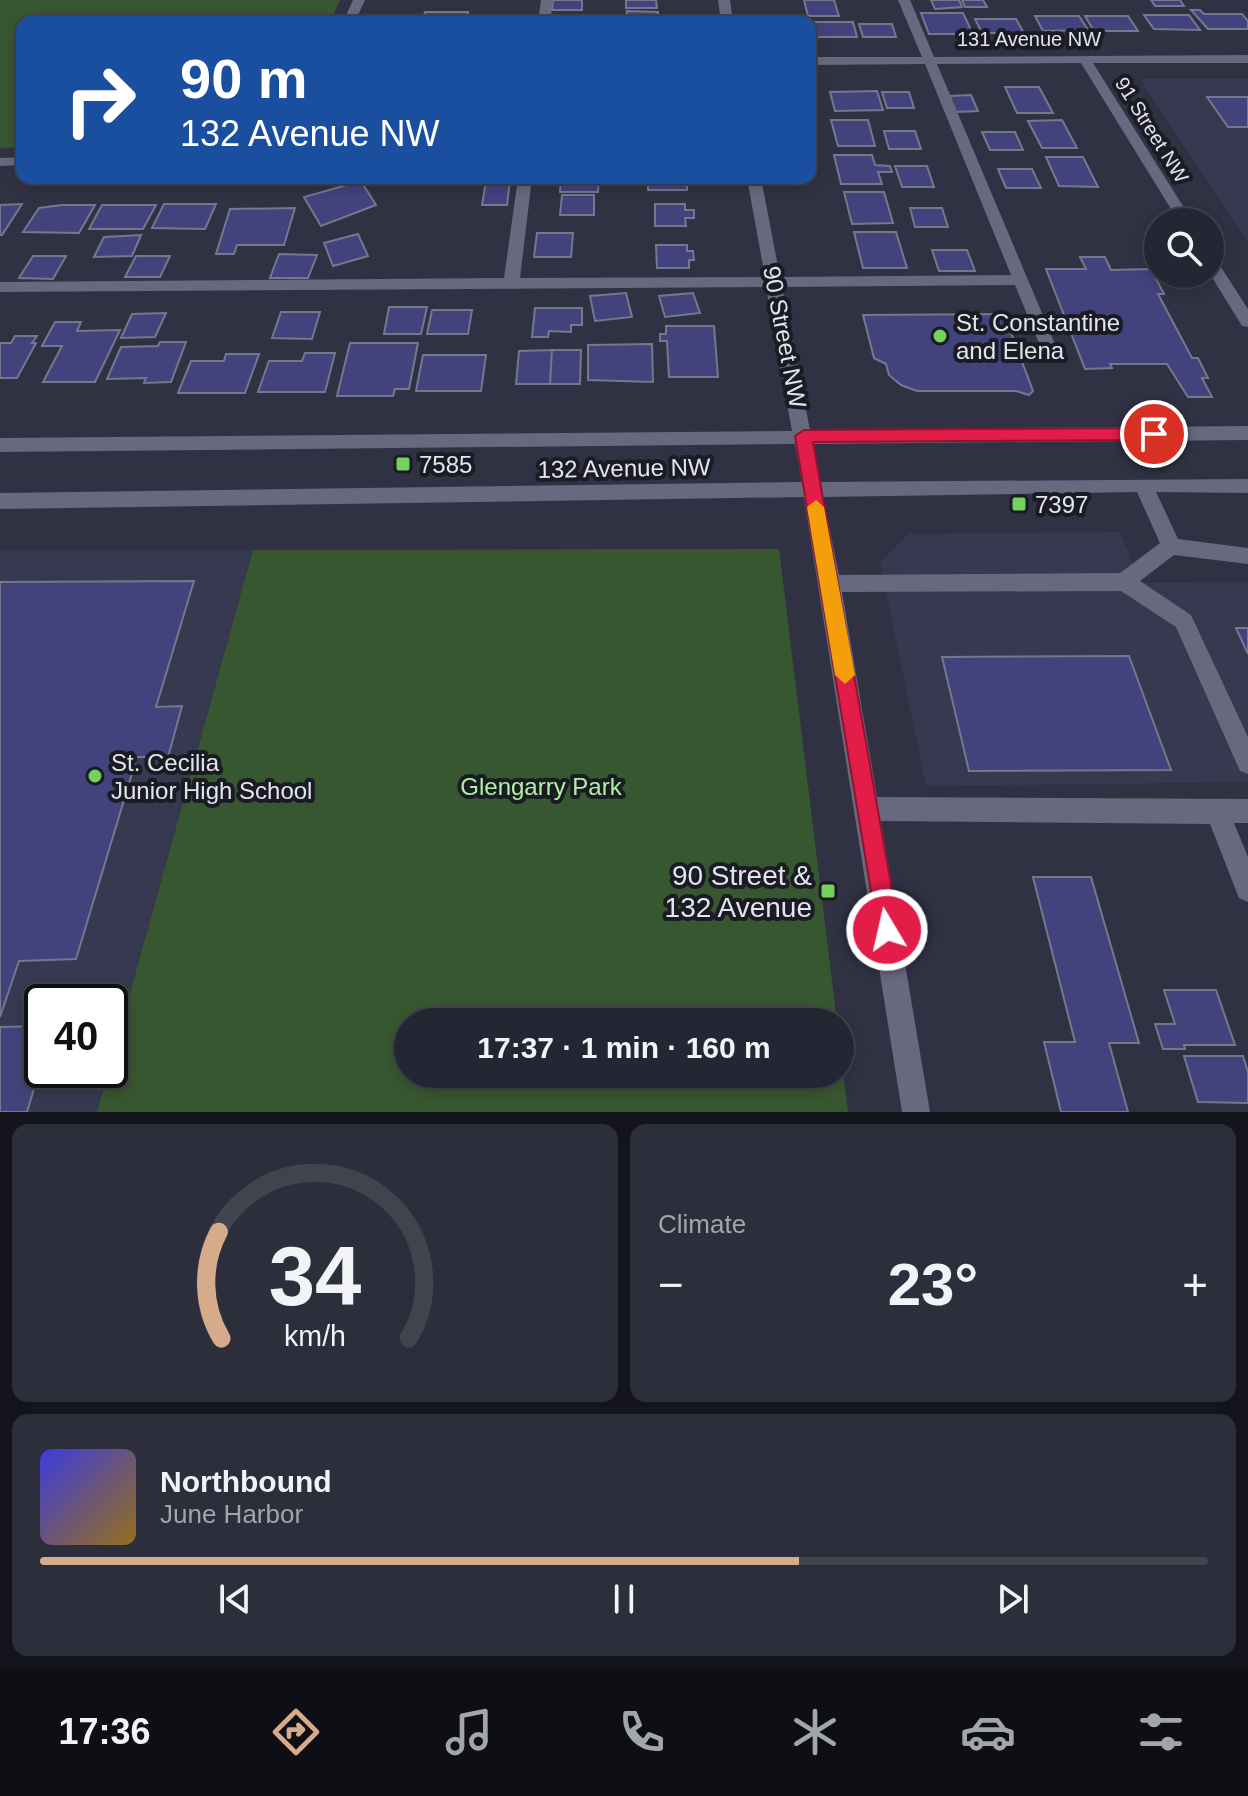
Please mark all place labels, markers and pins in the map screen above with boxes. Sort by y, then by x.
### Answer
place label: St. Constantine and Elena [956,309,1120,364]
marker: St. Constantine and Elena [931,327,949,345]
pin [1120,400,1188,468]
place label: 7585 [419,451,472,478]
marker: 7585 [394,455,412,473]
place label: 7397 [1035,491,1088,518]
marker: 7397 [1010,495,1028,513]
place label: St. Cecilia Junior High School [111,749,312,804]
marker: St. Cecilia Junior High School [86,767,104,785]
place label: 90 Street & 132 Avenue [665,860,812,923]
marker: 90 Street & 132 Avenue [819,882,837,900]

